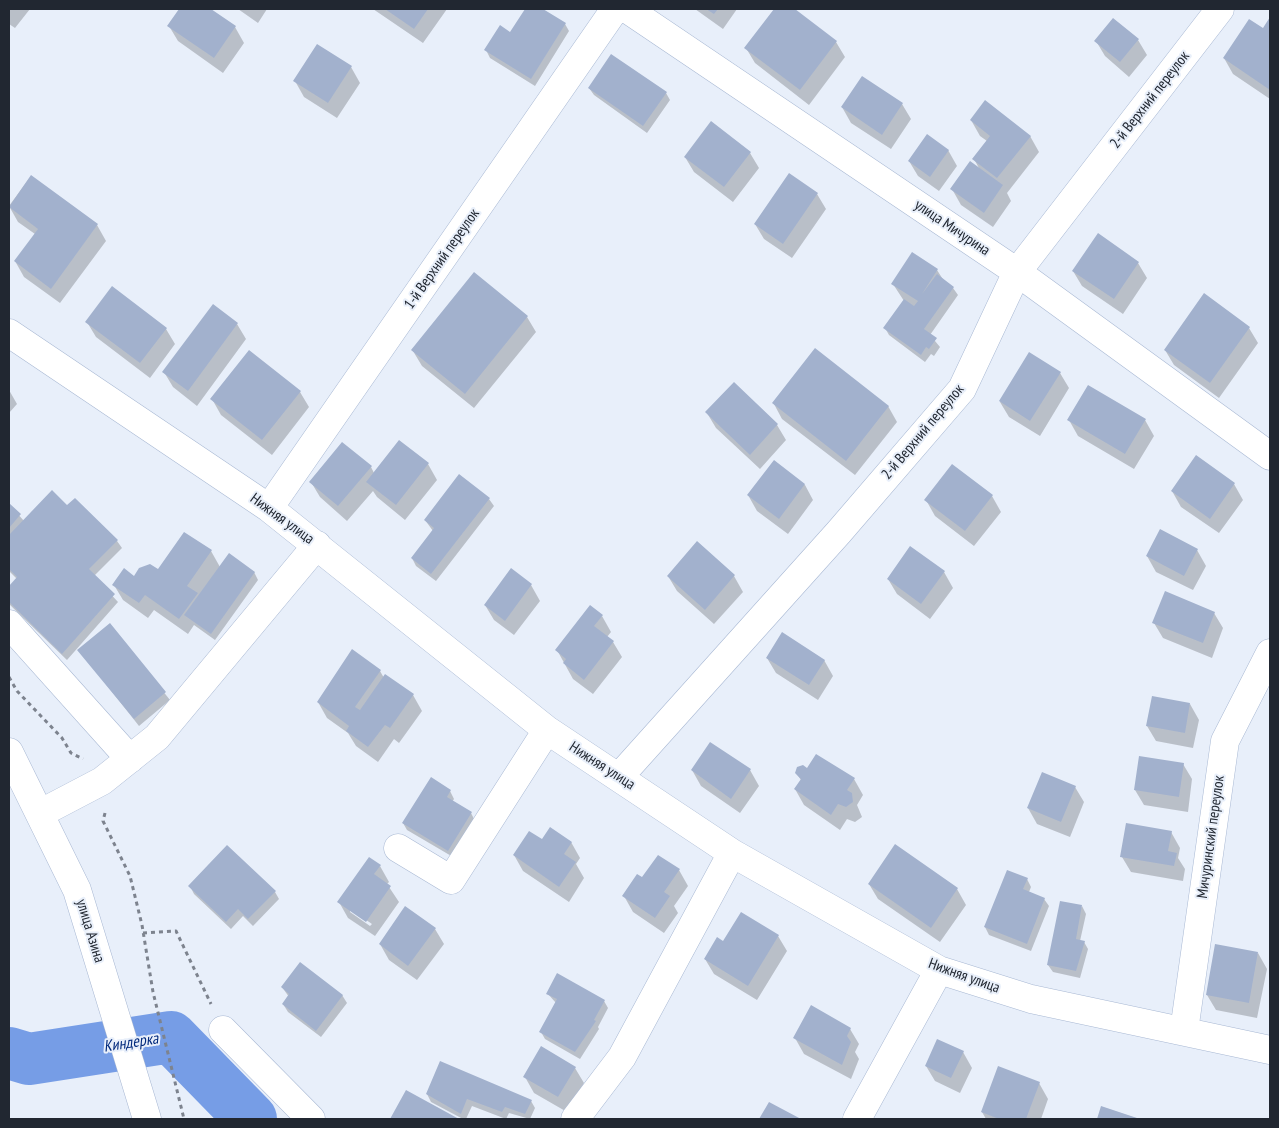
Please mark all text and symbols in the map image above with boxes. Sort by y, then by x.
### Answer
street label: 2-й Верхний переулок [1106,48,1194,152]
street label: улица Мичурина [911,196,993,260]
street label: 1-й Верхний переулок [401,205,483,313]
street label: 2-й Верхний переулок [878,381,968,483]
street label: Нижняя улица [246,490,318,548]
street label: Нижняя улица [566,738,638,794]
street label: Мичуринский переулок [1193,774,1229,900]
street label: улица Азина [72,897,108,965]
street label: Нижняя улица [926,955,1002,997]
water label: Киндерка [102,1029,160,1057]

